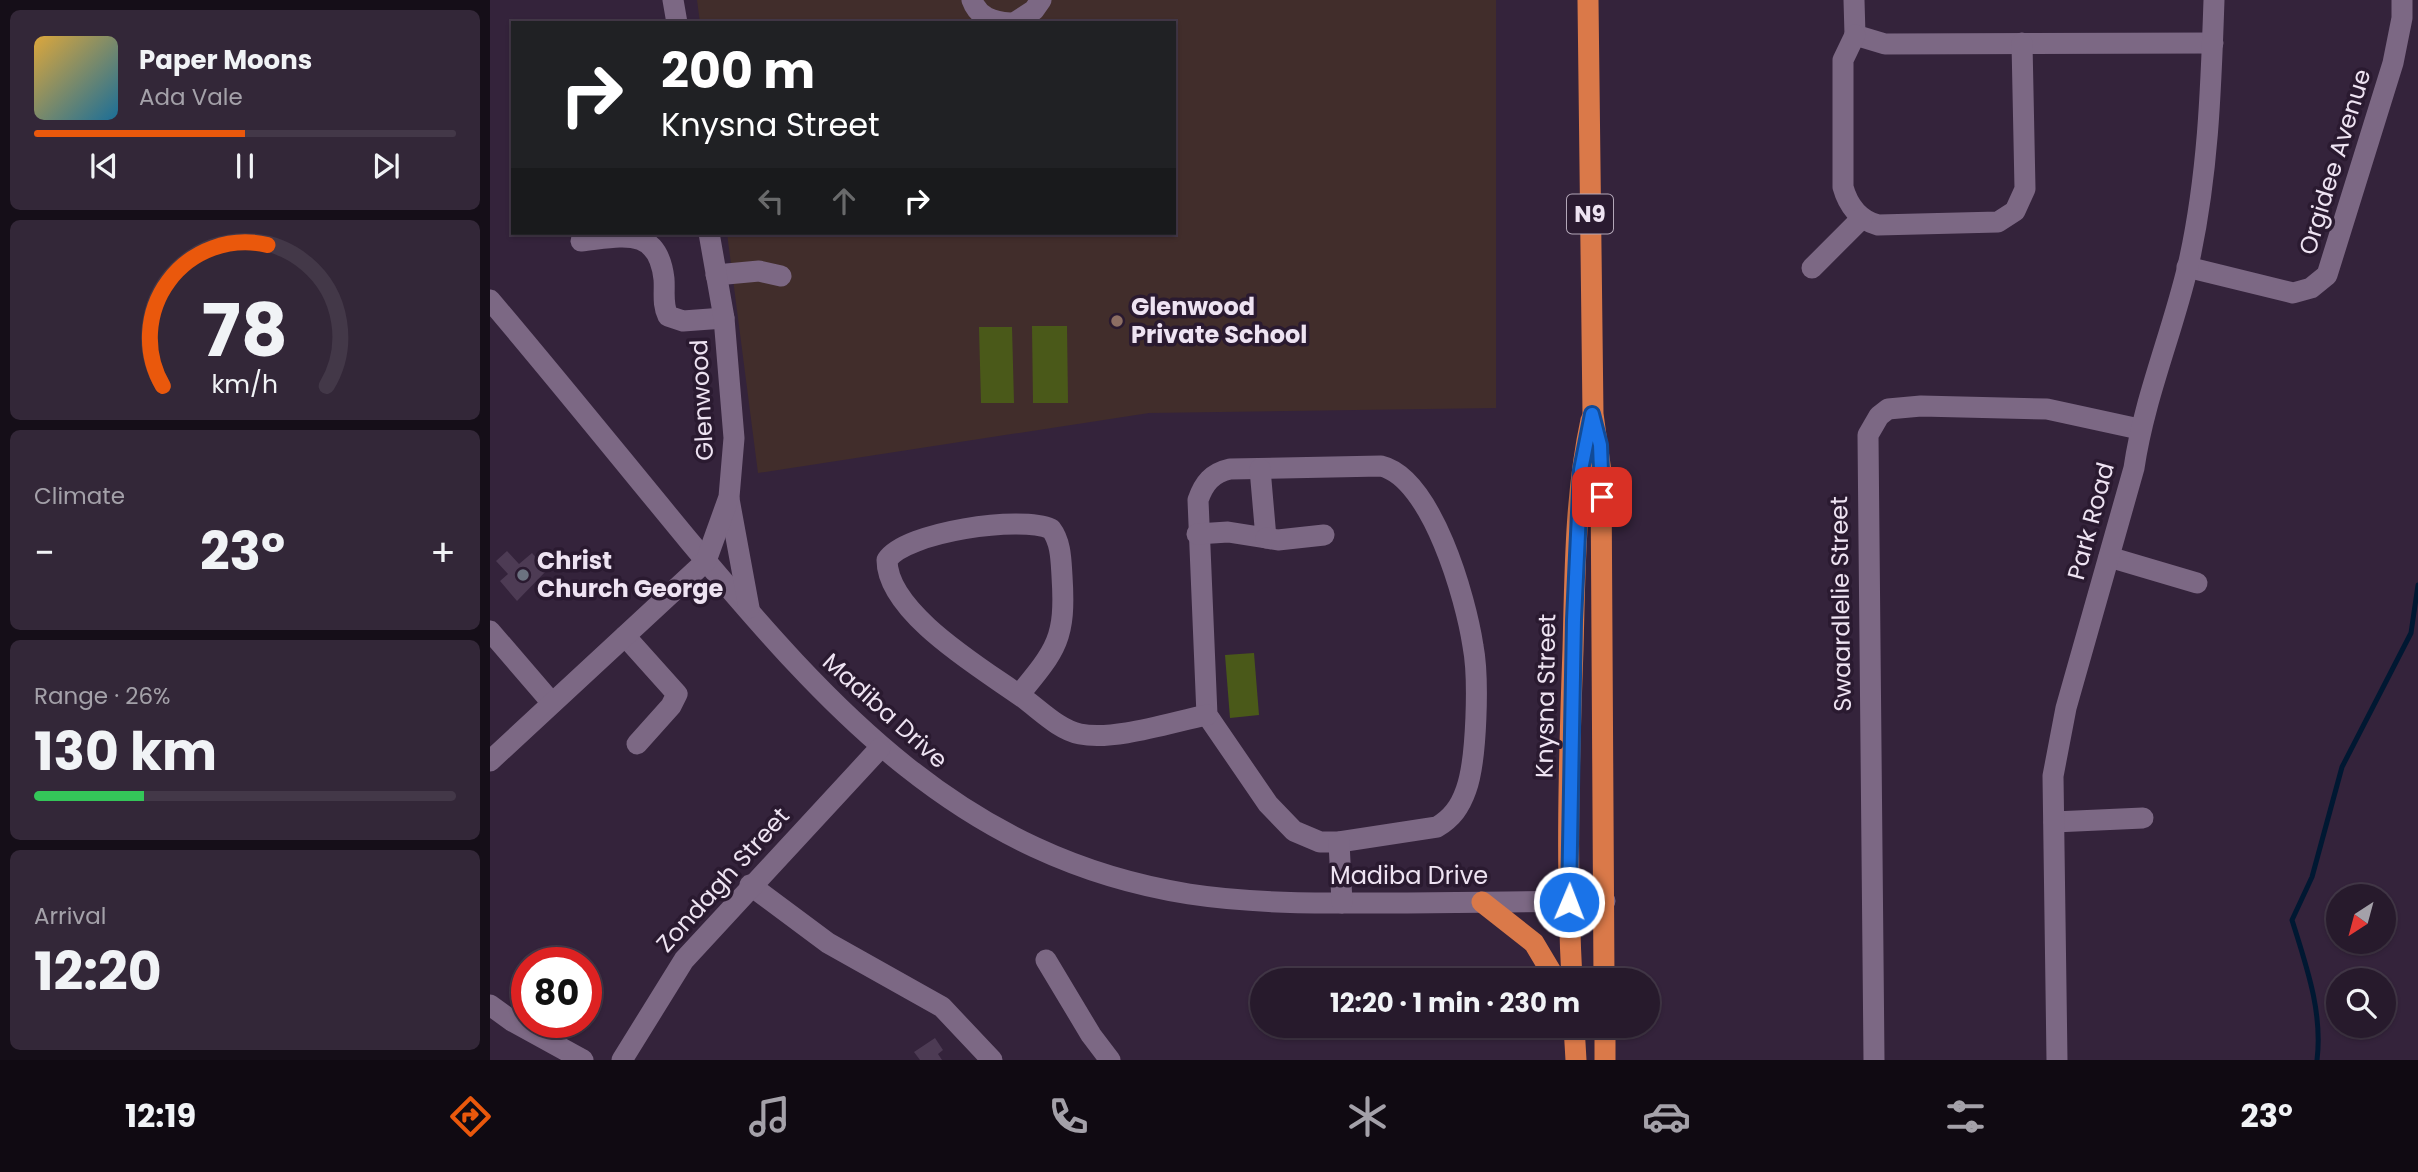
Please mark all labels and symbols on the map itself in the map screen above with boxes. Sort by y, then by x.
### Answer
street label: Orgidee Avenue [2291,65,2378,259]
road number: N9 [1567,195,1613,234]
place label: Glenwood Private School [1131,290,1307,351]
marker: Glenwood Private School [1109,313,1125,329]
street label: Glenwood [682,339,721,462]
street label: Park Road [2059,459,2122,583]
pin [1572,467,1632,527]
street label: Swaardlelie Street [1822,496,1859,712]
place label: Christ Church George [537,544,724,605]
marker: Christ Church George [515,567,531,583]
street label: Knysna Street [1528,614,1563,778]
street label: Madiba Drive [816,645,955,776]
street label: Zondagh Street [649,800,797,959]
street label: Madiba Drive [1330,859,1488,892]
position arrow [1532,865,1606,939]
north arrow [2326,884,2396,954]
speed limit sign: 80 [511,947,602,1038]

